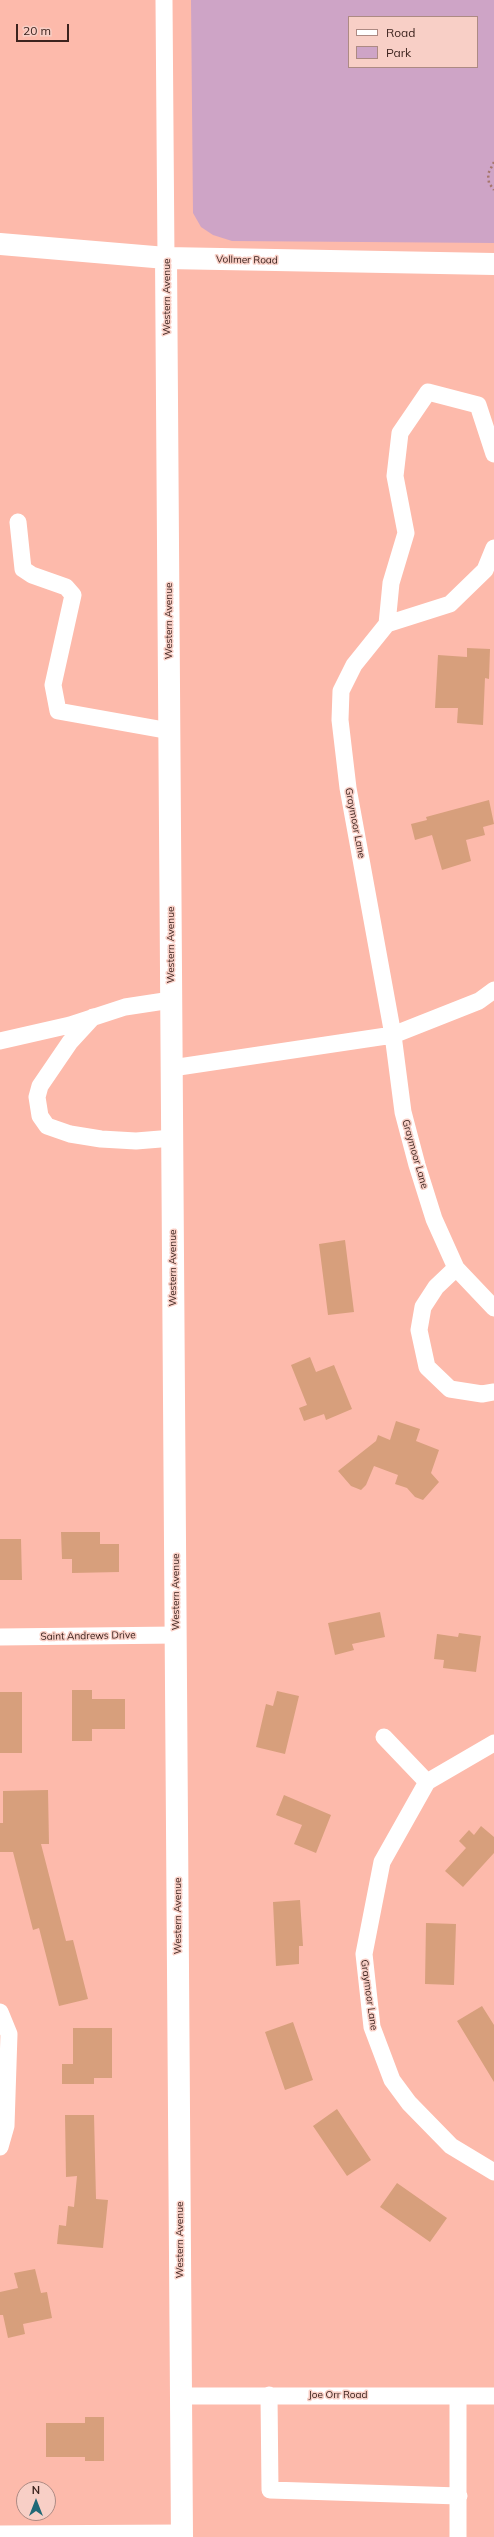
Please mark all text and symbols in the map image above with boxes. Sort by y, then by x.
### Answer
scale bar [18,16,71,42]
legend [348,16,478,68]
text: 20 m [23,23,51,38]
text: Road [386,25,415,40]
text: Park [386,45,411,60]
street label: Vollmer Road [216,253,278,267]
street label: Western Avenue [161,259,173,335]
street label: Western Avenue [163,583,175,659]
street label: Graymoor Lane [342,787,368,859]
street label: Western Avenue [165,907,177,983]
street label: Graymoor Lane [399,1118,431,1190]
street label: Western Avenue [167,1230,179,1306]
street label: Western Avenue [170,1554,182,1630]
street label: Saint Andrews Drive [40,1629,136,1643]
street label: Western Avenue [172,1878,184,1954]
street label: Graymoor Lane [358,1959,380,2031]
street label: Western Avenue [174,2202,186,2278]
street label: Joe Orr Road [308,2389,368,2401]
north arrow [16,2481,56,2521]
text: N [32,2483,40,2497]

